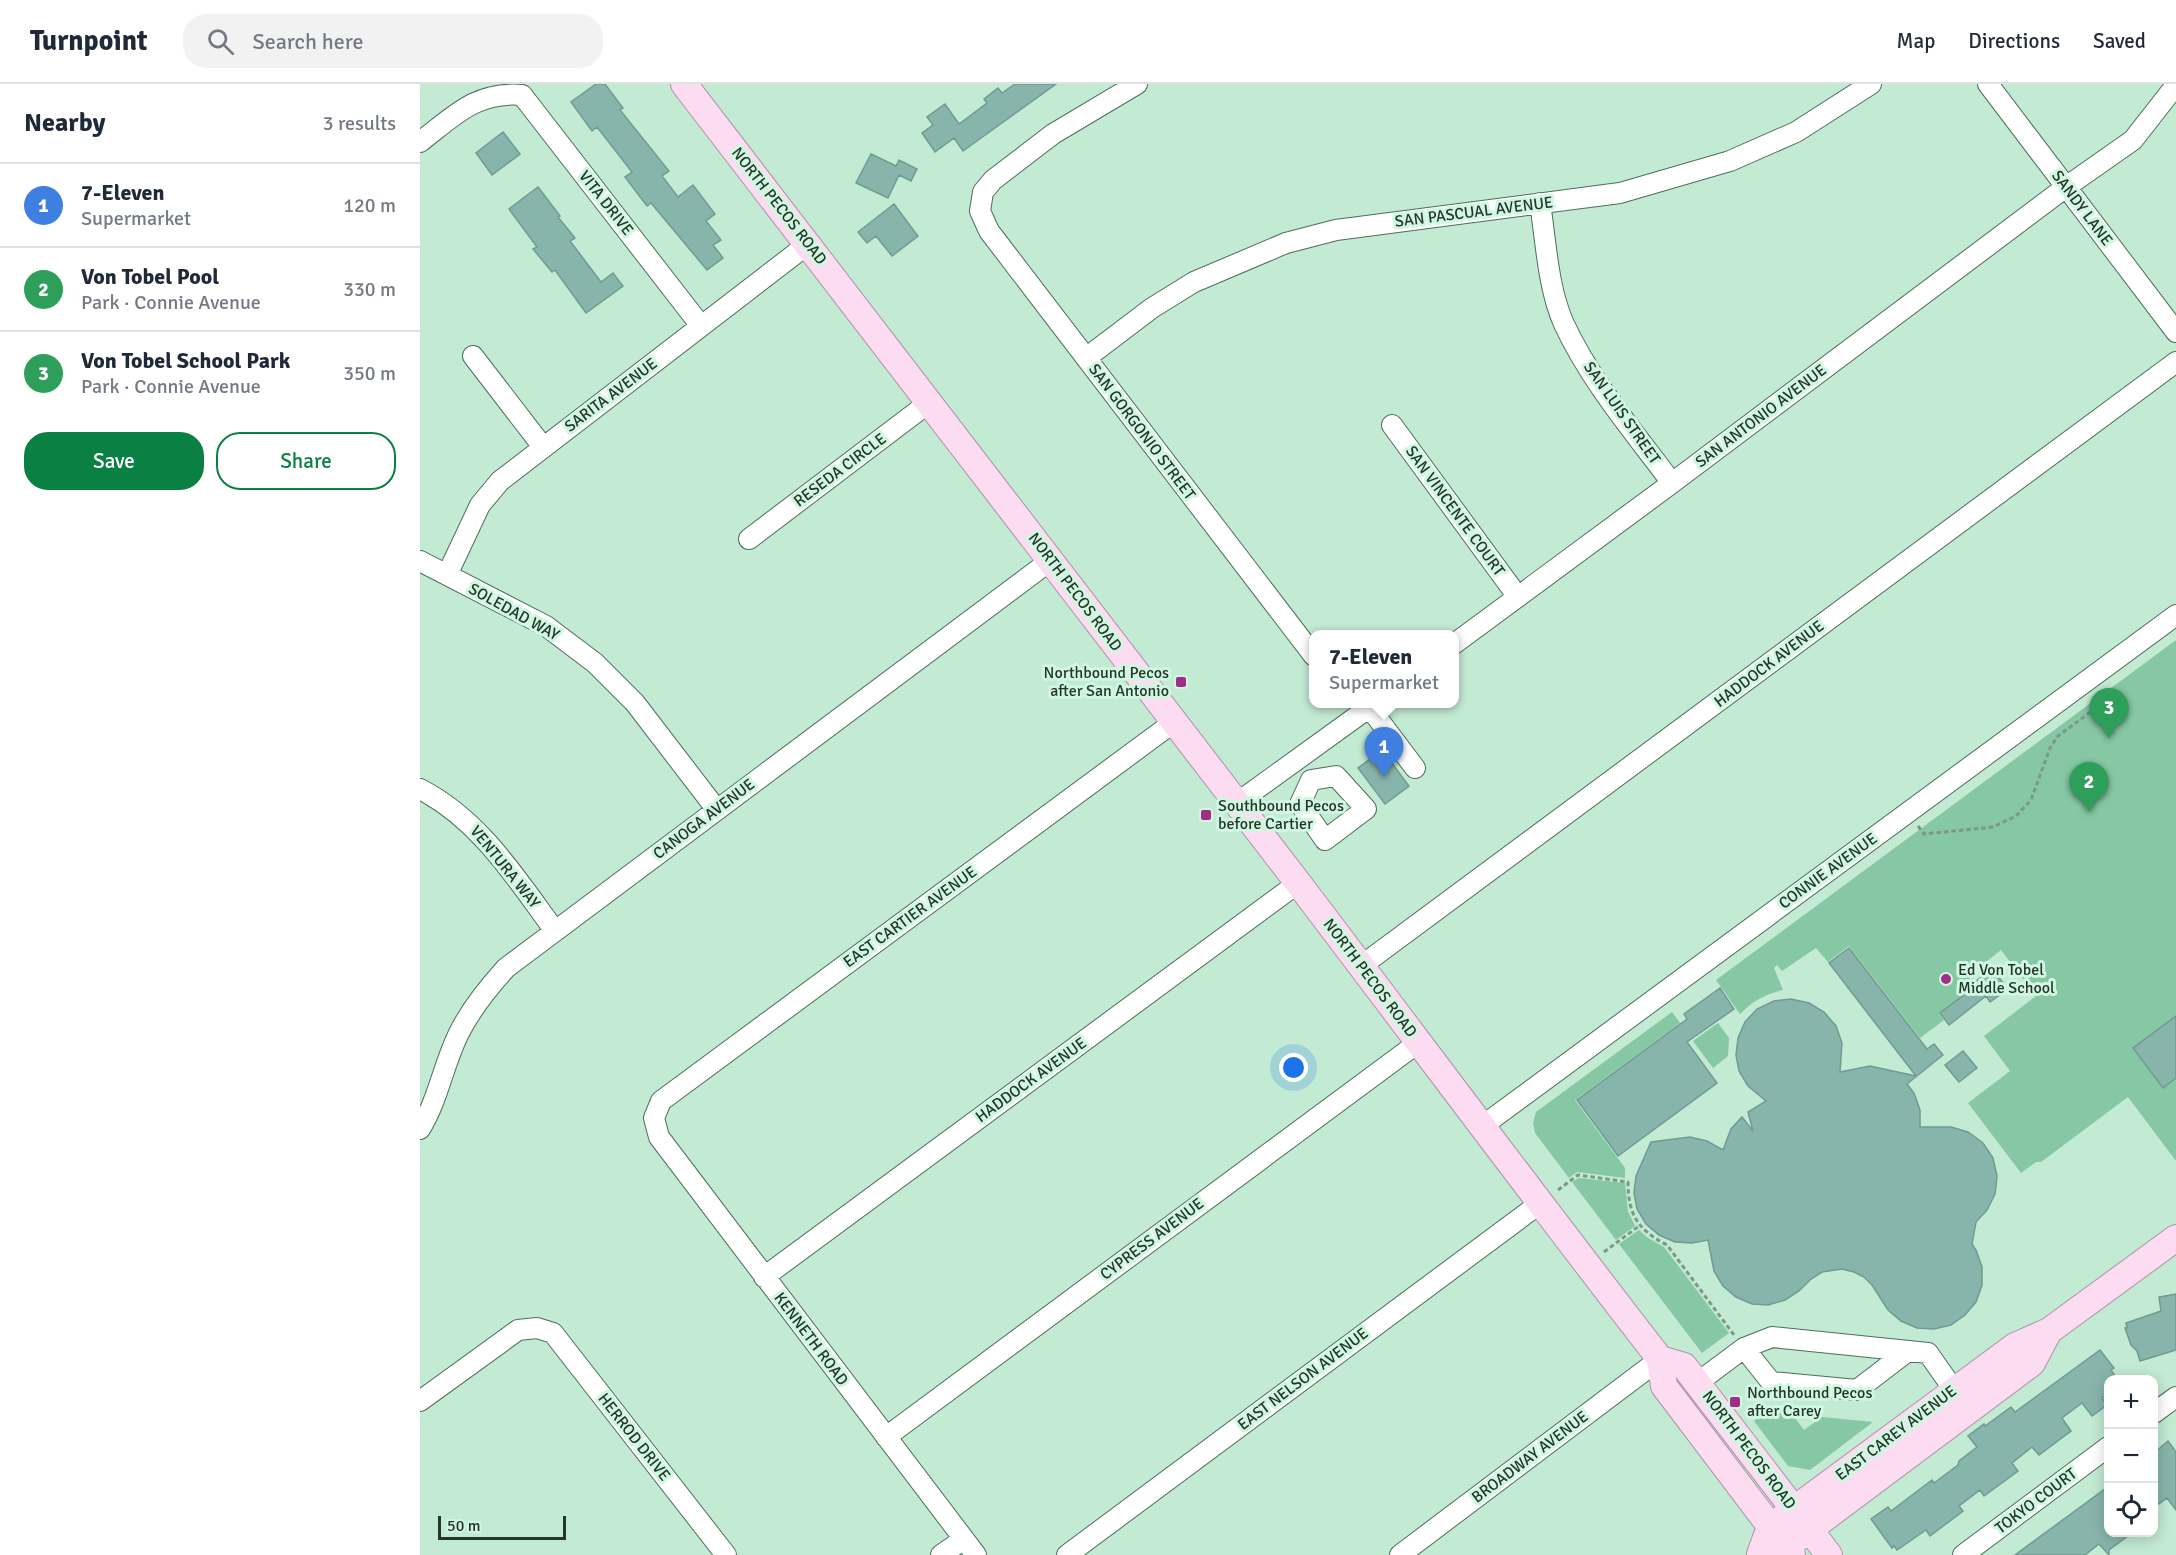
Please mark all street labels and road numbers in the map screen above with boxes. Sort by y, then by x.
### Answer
street label: NORTH PECOS ROAD [727,143,831,269]
street label: SANDY LANE [2047,166,2117,250]
street label: VITA DRIVE [574,167,638,239]
street label: SAN PASCUAL AVENUE [1394,192,1554,232]
street label: SARITA AVENUE [561,354,661,436]
street label: SAN LUIS STREET [1579,358,1665,468]
street label: SAN GORGONIO STREET [1084,360,1200,504]
street label: SAN ANTONIO AVENUE [1691,360,1831,472]
street label: RESEDA CIRCLE [790,429,890,511]
street label: SAN VINCENTE COURT [1401,442,1509,580]
street label: NORTH PECOS ROAD [1024,529,1126,655]
street label: SOLEDAD WAY [465,579,563,645]
street label: HADDOCK AVENUE [1710,616,1828,712]
street label: CANOGA AVENUE [649,774,759,864]
street label: VENTURA WAY [466,822,544,912]
street label: CONNIE AVENUE [1775,829,1881,913]
street label: EAST CARTIER AVENUE [839,862,981,972]
street label: NORTH PECOS ROAD [1319,915,1421,1041]
street label: HADDOCK AVENUE [972,1033,1090,1127]
street label: CYPRESS AVENUE [1096,1194,1208,1284]
street label: KENNETH ROAD [769,1288,853,1390]
street label: EAST NELSON AVENUE [1234,1323,1372,1435]
street label: EAST CAREY AVENUE [1832,1381,1960,1485]
street label: NORTH PECOS ROAD [1698,1387,1800,1513]
street label: HERROD DRIVE [593,1389,675,1485]
street label: BROADWAY AVENUE [1468,1407,1592,1507]
street label: TOKYO COURT [1991,1464,2081,1538]

